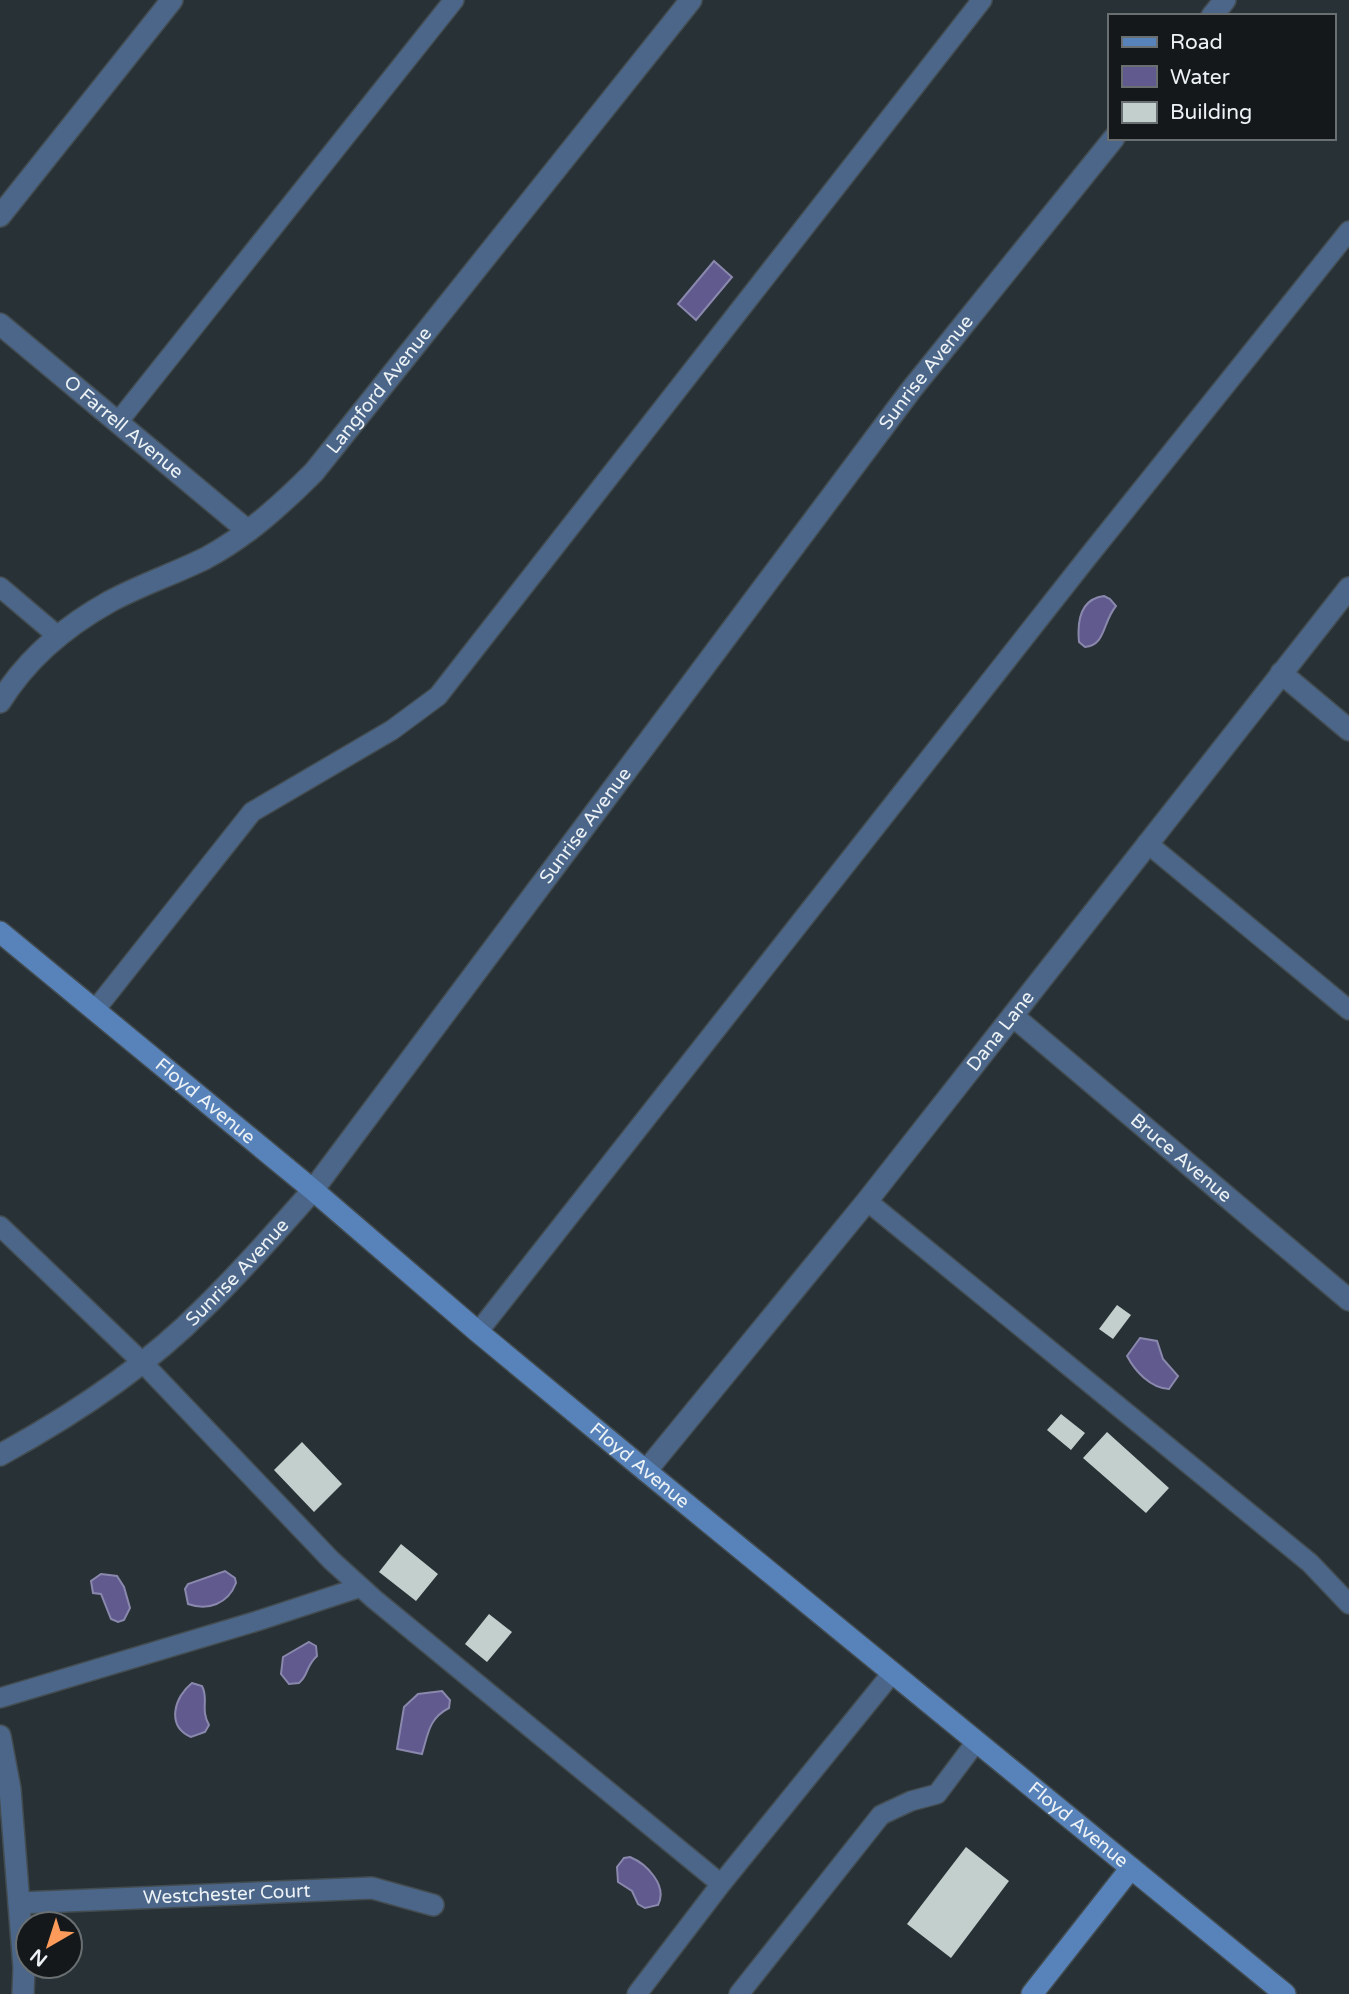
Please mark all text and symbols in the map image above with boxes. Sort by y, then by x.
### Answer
legend [1108,14,1335,140]
text: Road [1170,30,1223,55]
text: Water [1170,65,1230,90]
text: Building [1170,100,1252,125]
street label: Sunrise Avenue [874,311,978,434]
street label: Langford Avenue [322,323,436,458]
street label: O Farrell Avenue [59,371,188,483]
street label: Sunrise Avenue [535,763,636,888]
street label: Dana Lane [962,987,1039,1076]
street label: Floyd Avenue [151,1054,260,1149]
street label: Bruce Avenue [1126,1109,1236,1207]
street label: Sunrise Avenue [181,1214,293,1331]
street label: Floyd Avenue [585,1418,694,1513]
street label: Floyd Avenue [1024,1777,1133,1872]
street label: Westchester Court [143,1880,311,1909]
north arrow [14,1910,84,1980]
text: N [26,1944,52,1971]

